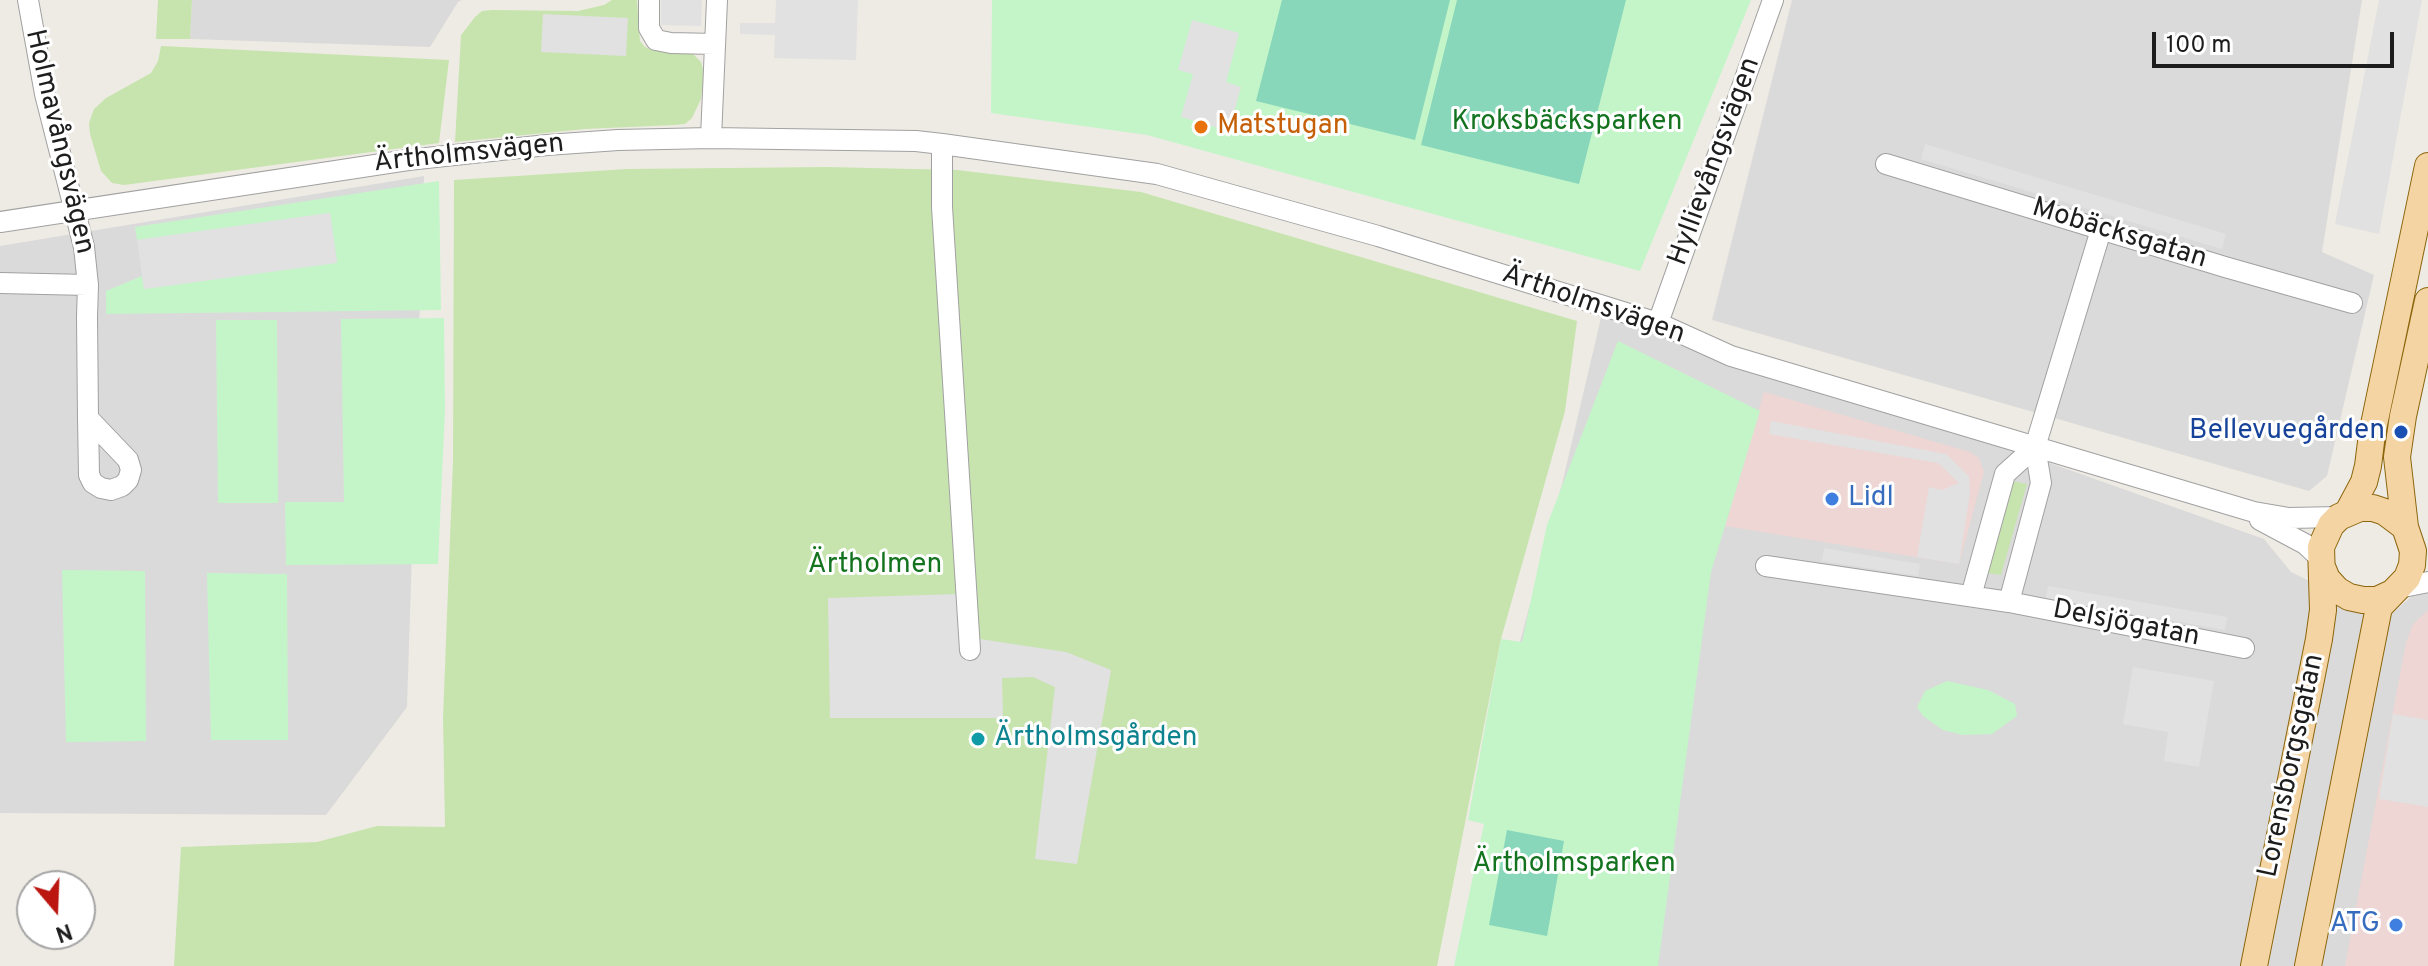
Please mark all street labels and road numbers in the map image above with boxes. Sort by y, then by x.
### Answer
street label: Holmavångsvägen [16,26,100,258]
street label: Hyllievångsvägen [1663,53,1769,271]
street label: Ärtholmsvägen [372,128,566,182]
street label: Mobäcksgatan [2027,192,2211,278]
street label: Ärtholmsvägen [1497,259,1689,353]
street label: Delsjögatan [2050,594,2202,656]
street label: Lorensborgsgatan [2253,651,2333,881]

